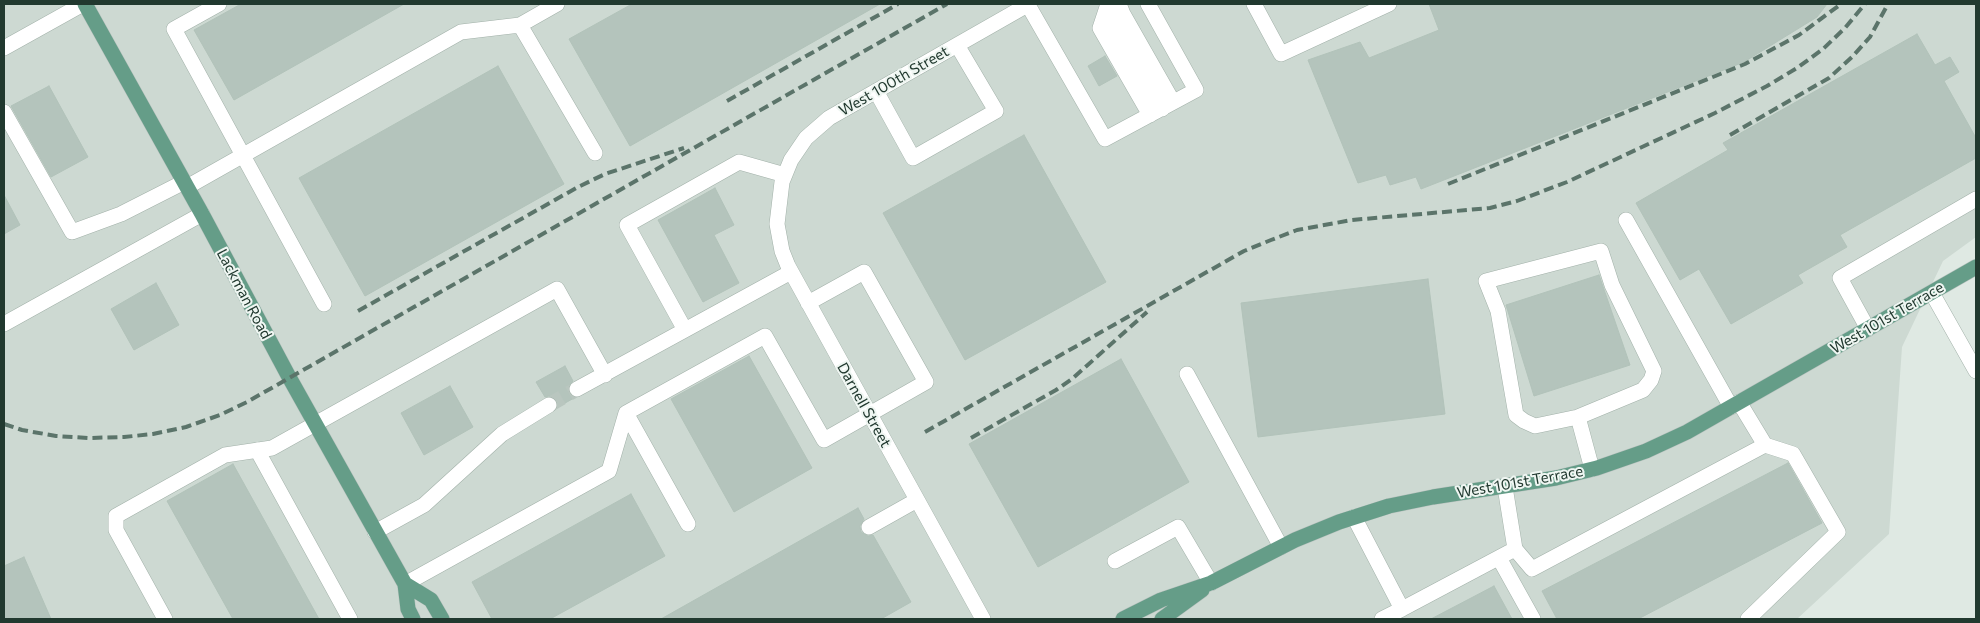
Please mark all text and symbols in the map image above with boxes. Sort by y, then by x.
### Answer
street label: West 100th Street [836,42,952,120]
street label: Lackman Road [213,246,275,342]
street label: West 101st Terrace [1827,278,1947,358]
street label: Darnell Street [833,359,895,451]
street label: West 101st Terrace [1456,462,1584,502]

